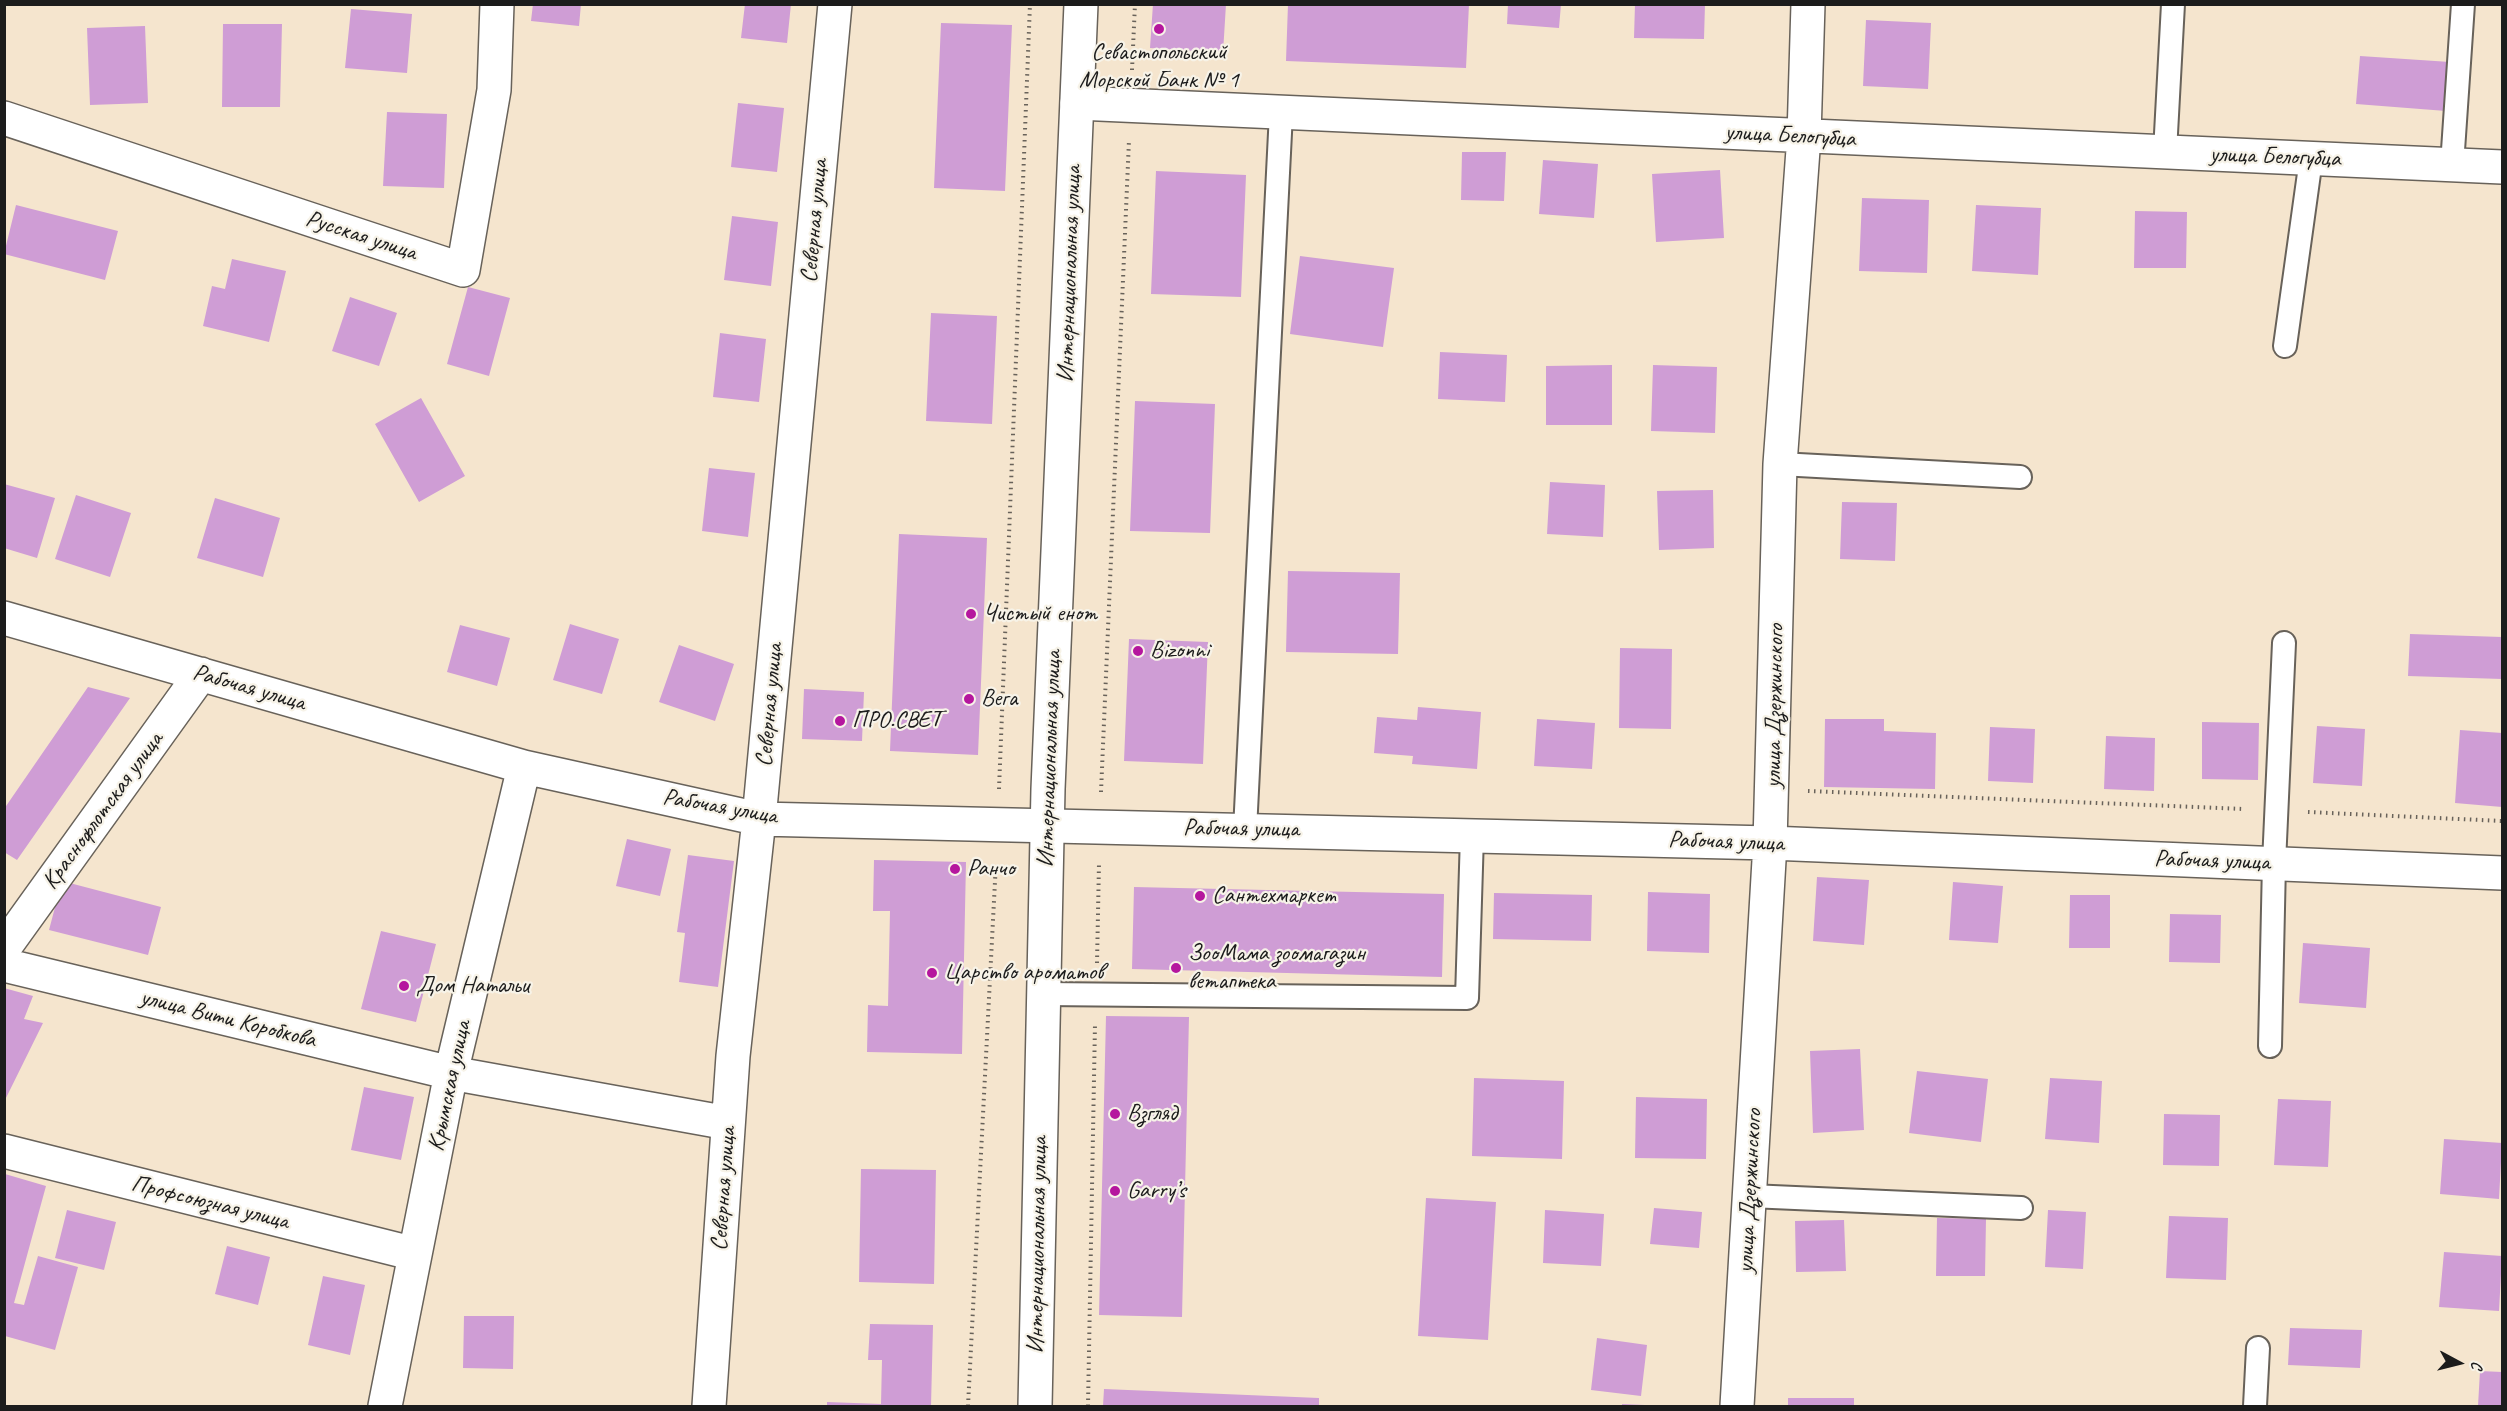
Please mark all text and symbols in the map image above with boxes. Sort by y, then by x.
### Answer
marker: Севастопольский Морской Банк № 1 [1152,22,1166,36]
place label: Севастопольский Морской Банк № 1 [1079,39,1239,95]
street label: улица Белогубца [1724,118,1856,154]
street label: улица Белогубца [2209,140,2341,174]
street label: Северная улица [795,158,835,284]
street label: Интернациональная улица [1052,165,1088,383]
street label: Русская улица [302,205,420,267]
place label: Чистый енот [983,600,1097,628]
marker: Чистый енот [964,607,978,621]
street label: улица Дзержинского [1759,624,1791,788]
place label: Bizonni [1150,637,1209,665]
street label: Северная улица [750,642,790,768]
marker: Bizonni [1131,644,1145,658]
street label: Интернациональная улица [1032,650,1068,868]
street label: Рабочая улица [189,658,309,718]
place label: Вега [981,685,1017,713]
marker: Вега [962,692,976,706]
place label: ПРО.СВЕТ [852,707,941,735]
marker: ПРО.СВЕТ [833,714,847,728]
street label: Краснофлотская улица [36,727,170,895]
street label: Рабочая улица [661,783,779,831]
street label: Рабочая улица [1183,814,1299,844]
street label: Рабочая улица [1668,826,1784,858]
street label: Рабочая улица [2154,845,2270,877]
place label: Ранчо [967,855,1015,883]
marker: Ранчо [948,862,962,876]
place label: Сантехмаркет [1212,882,1335,910]
marker: Сантехмаркет [1193,889,1207,903]
place label: ЗооМама зоомагазин ветаптека [1188,940,1365,996]
place label: Царство ароматов [944,959,1104,987]
marker: ЗооМама зоомагазин ветаптека [1169,961,1183,975]
marker: Царство ароматов [925,966,939,980]
place label: Дом Натальи [416,972,529,1000]
marker: Дом Натальи [397,979,411,993]
street label: улица Вити Коробкова [137,983,319,1055]
street label: Крымская улица [422,1018,478,1154]
place label: Взгляд [1127,1100,1177,1128]
marker: Взгляд [1108,1107,1122,1121]
street label: улица Дзержинского [1731,1108,1769,1274]
street label: Северная улица [705,1126,743,1252]
street label: Интернациональная улица [1022,1136,1054,1354]
street label: Профсоюзная улица [128,1170,292,1236]
place label: Garry’s [1127,1177,1186,1205]
marker: Garry’s [1108,1184,1122,1198]
north arrow [2429,1333,2489,1393]
text: С [2466,1360,2487,1370]

